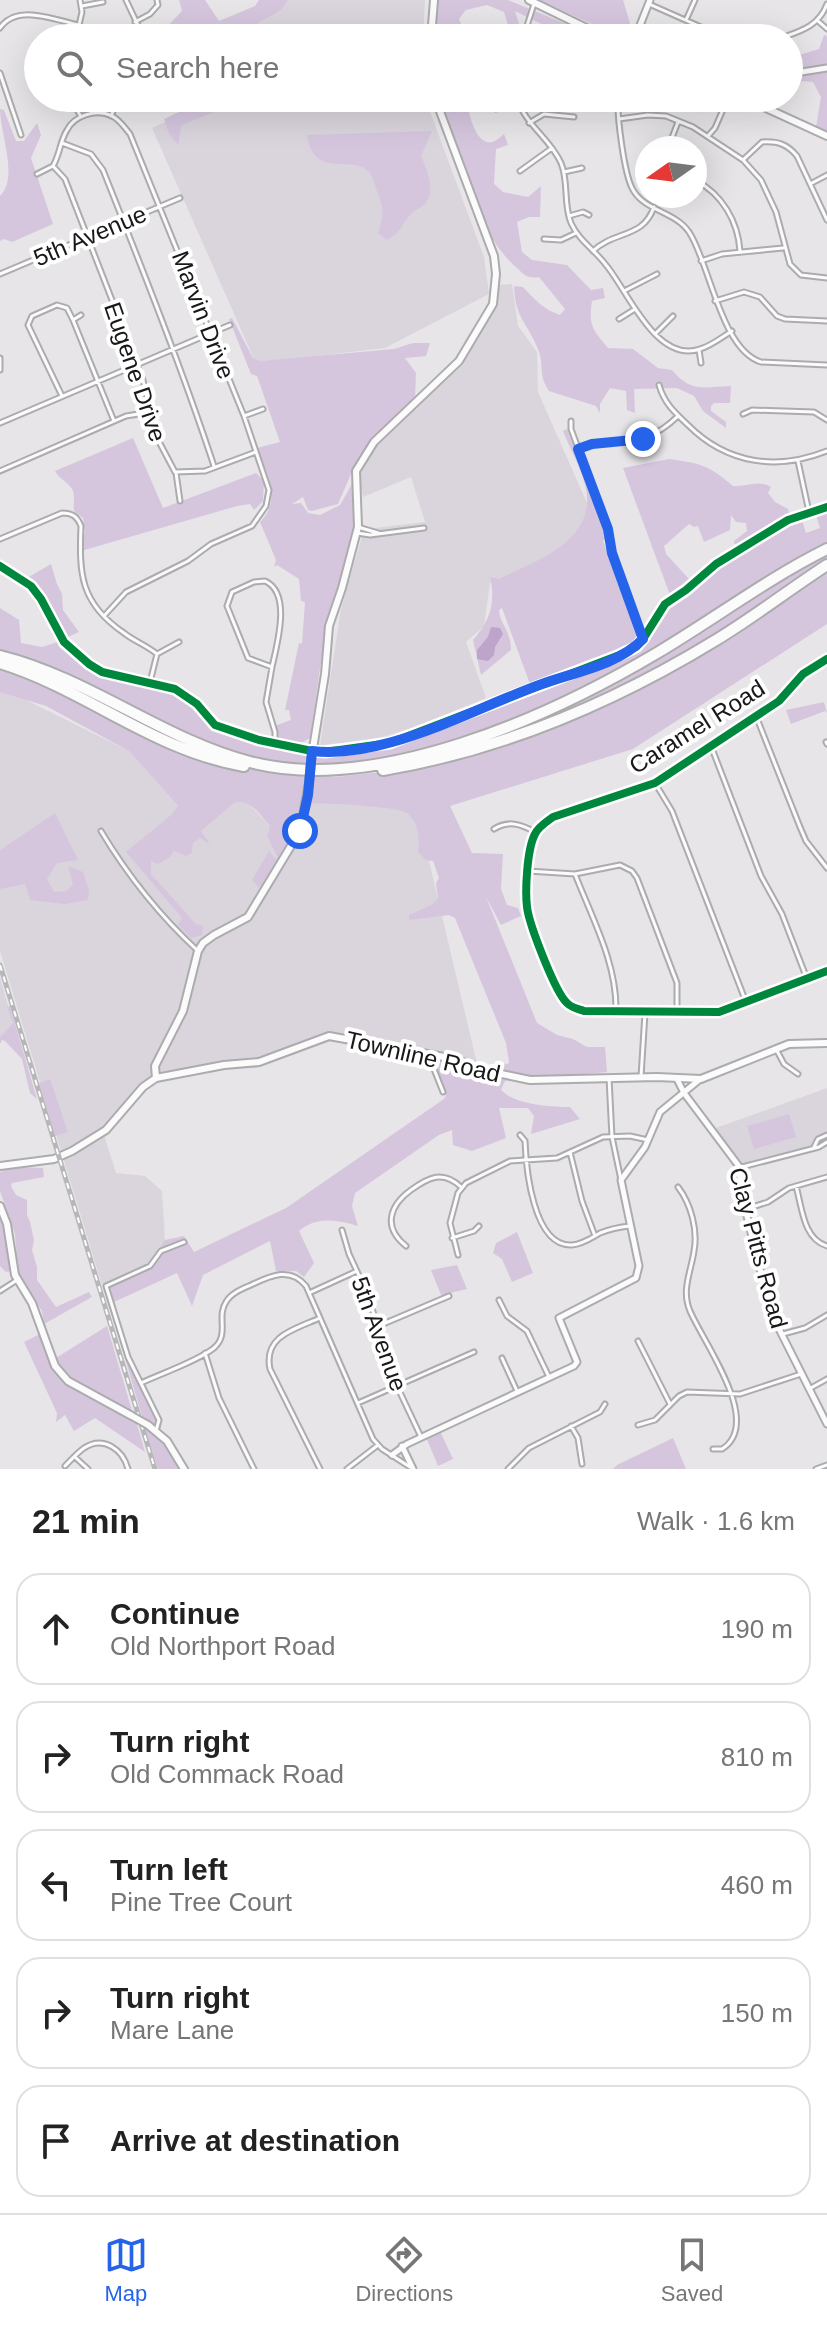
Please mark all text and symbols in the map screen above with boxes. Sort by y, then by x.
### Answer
search box [24,24,803,112]
icon: search [52,46,96,90]
text: Search here [116,51,279,84]
north arrow [635,136,707,208]
street label: 5th Avenue [29,200,150,271]
street label: Marvin Drive [167,247,240,383]
street label: Eugene Drive [99,299,172,445]
route end [625,421,661,457]
street label: Caramel Road [624,674,770,779]
route start [282,813,318,849]
street label: Townline Road [343,1026,503,1087]
street label: Clay Pitts Road [724,1164,793,1331]
street label: 5th Avenue [346,1273,413,1395]
text: 21 min [32,1502,140,1540]
text: Walk · 1.6 km [637,1506,795,1536]
text: Continue [110,1597,240,1630]
icon: ahead [34,1607,78,1651]
text: 190 m [721,1614,793,1644]
text: Old Northport Road [110,1631,335,1661]
text: Turn right [110,1725,249,1758]
icon: right [34,1735,78,1779]
text: 810 m [721,1742,793,1772]
text: Old Commack Road [110,1759,344,1789]
text: Turn left [110,1853,228,1886]
icon: left [34,1863,78,1907]
text: 460 m [721,1870,793,1900]
text: Pine Tree Court [110,1887,292,1917]
text: Turn right [110,1981,249,2014]
icon: right [34,1991,78,2035]
text: 150 m [721,1998,793,2028]
text: Mare Lane [110,2015,234,2045]
icon: arrive [34,2119,78,2163]
text: Arrive at destination [110,2124,400,2157]
tab: Map [104,2233,148,2307]
tab: Directions [355,2233,453,2307]
tab: Saved [661,2233,723,2307]

